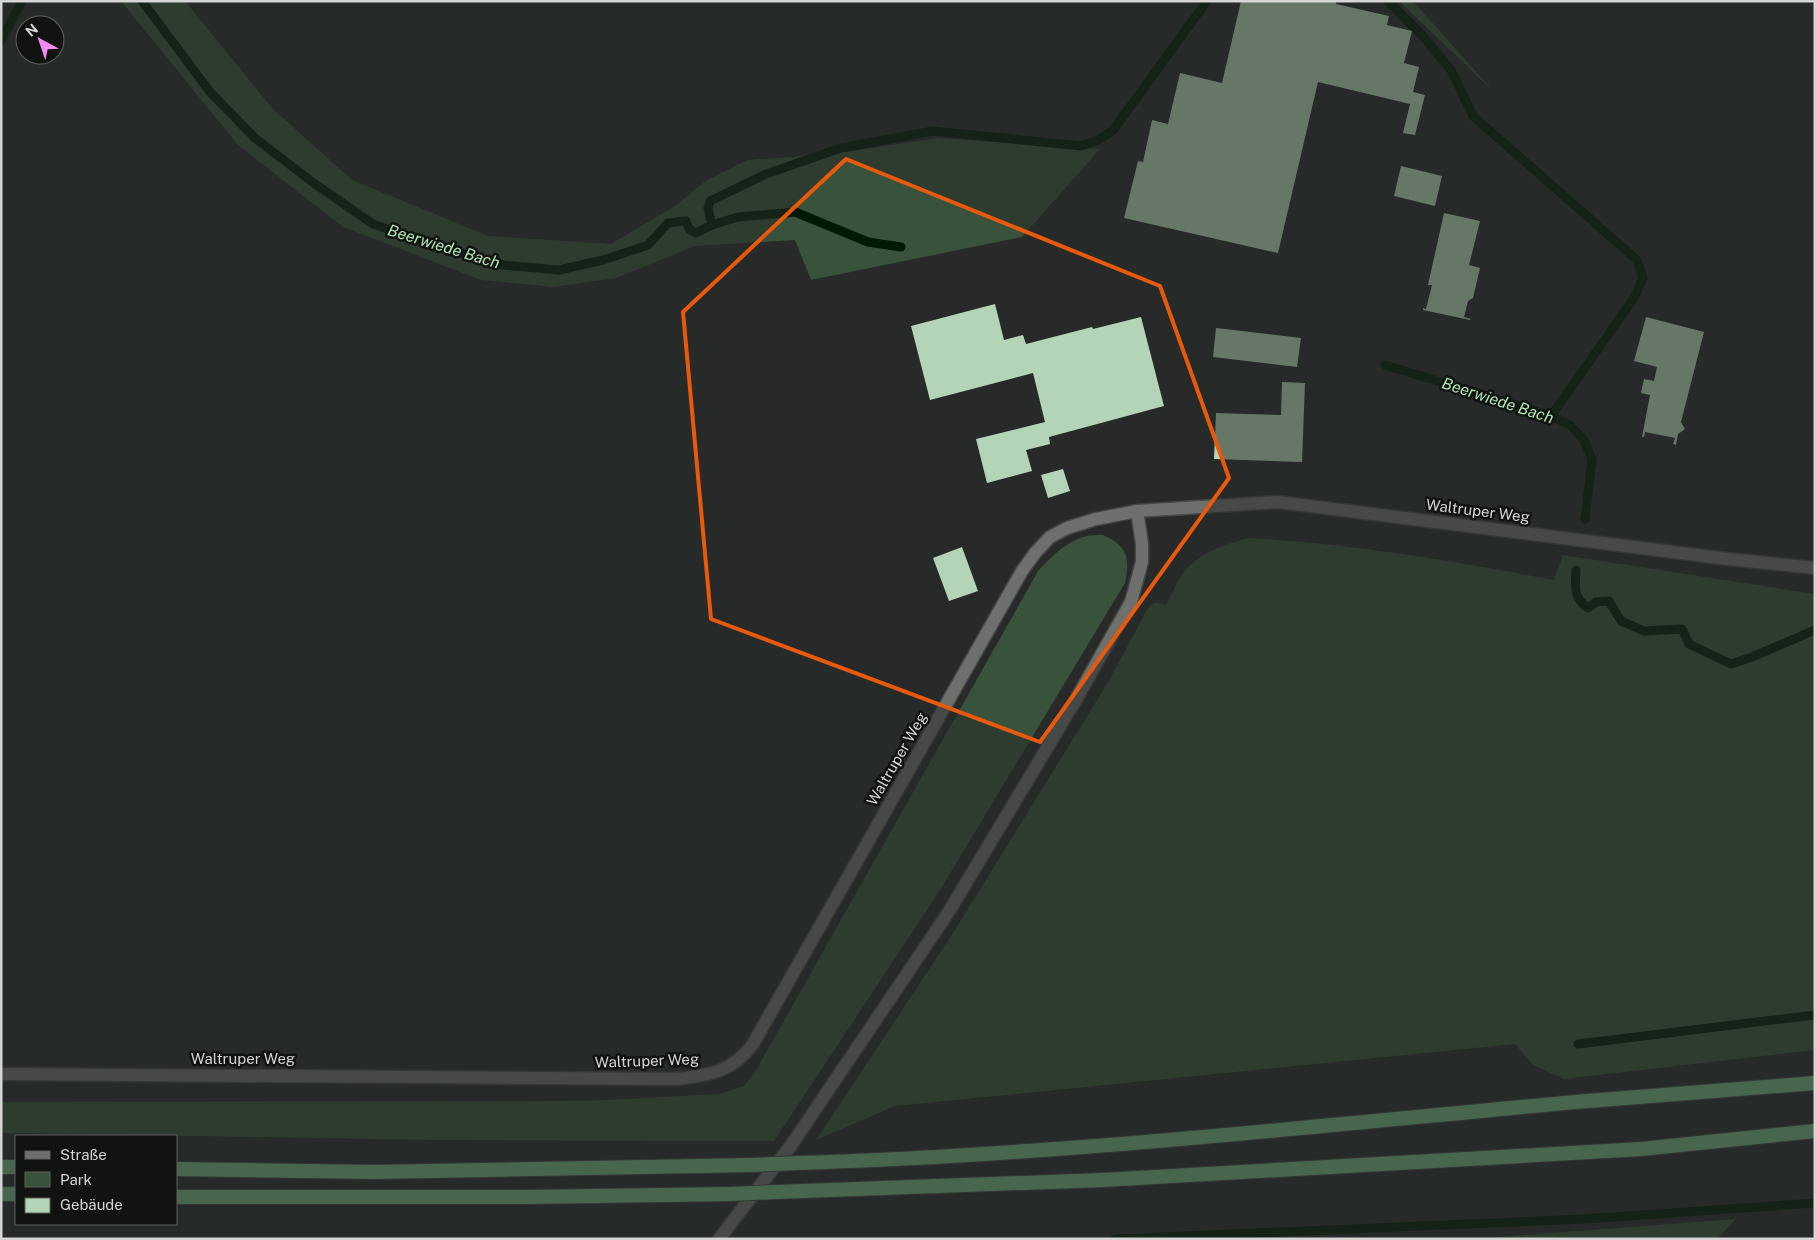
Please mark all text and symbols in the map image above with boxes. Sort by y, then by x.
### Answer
north arrow [15,15,65,65]
text: N [22,20,41,40]
water label: Beerwiede Bach [385,220,502,273]
water label: Beerwiede Bach [1440,373,1556,427]
street label: Waltruper Weg [1425,496,1531,525]
street label: Waltruper Weg [863,709,930,808]
street label: Waltruper Weg [191,1050,295,1067]
street label: Waltruper Weg [595,1050,699,1071]
legend [15,1135,178,1225]
text: Straße [60,1146,107,1163]
text: Park [60,1171,92,1188]
text: Gebäude [60,1196,123,1213]

